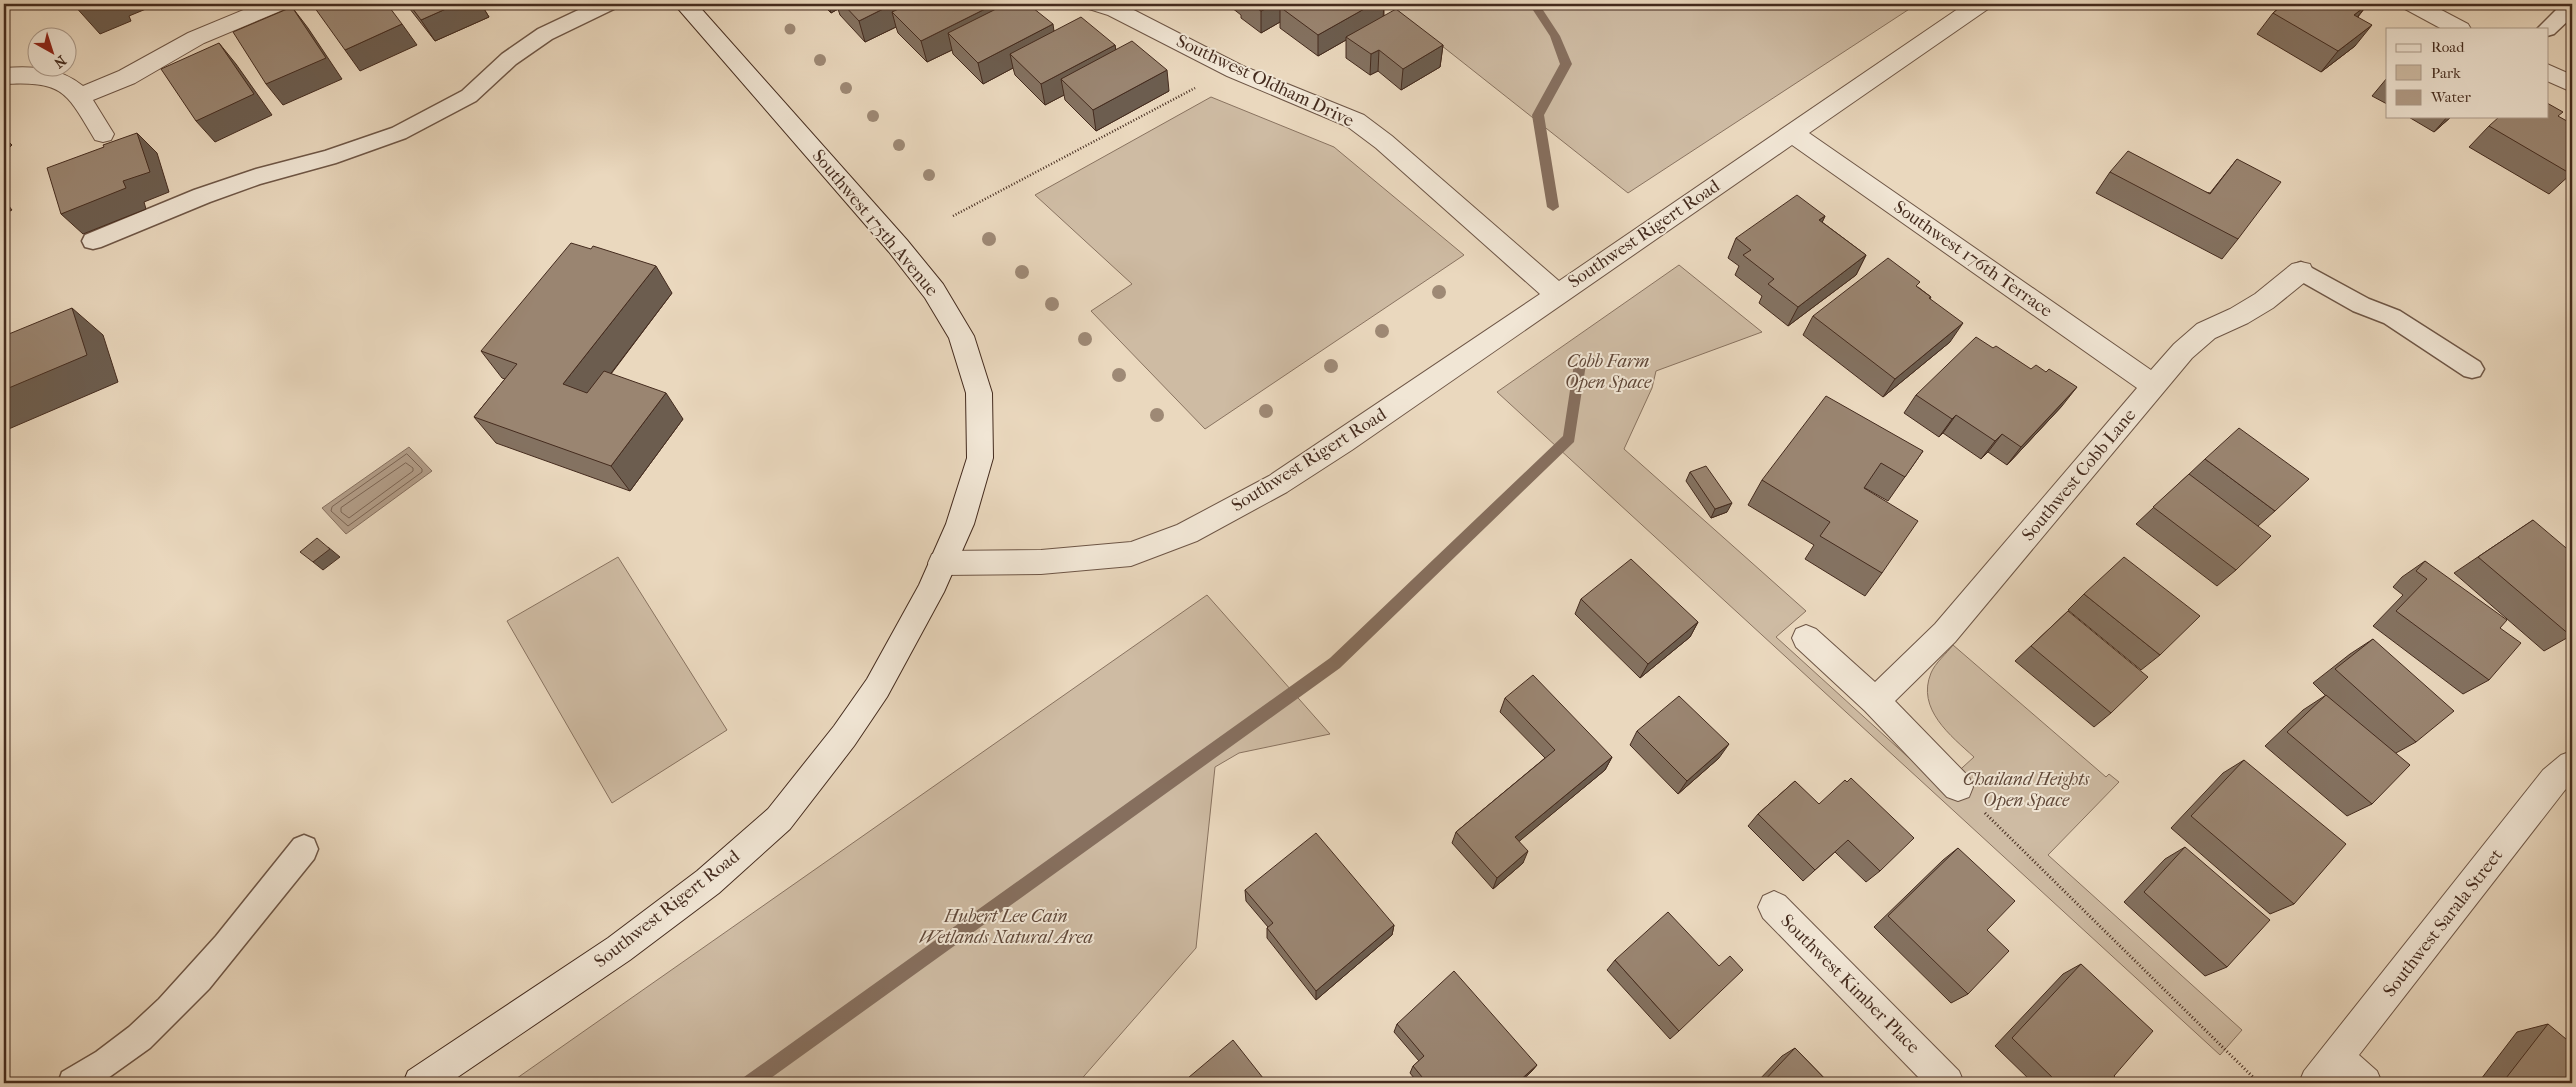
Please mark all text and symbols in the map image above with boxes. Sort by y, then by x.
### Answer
north arrow [28,28,78,78]
legend [2386,28,2548,118]
street label: Southwest Oldham Drive [1173,31,1357,131]
text: Road [2431,38,2465,56]
text: N [50,52,69,72]
text: Park [2431,64,2461,82]
text: Water [2430,88,2471,106]
street label: Southwest 175th Avenue [808,145,942,301]
street label: Southwest Rigert Road [1564,175,1724,293]
street label: Southwest 176th Terrace [1890,196,2056,322]
park label: Cobb Farm Open Space [1565,351,1652,393]
street label: Southwest Rigert Road [1228,404,1390,516]
street label: Southwest Cobb Lane [2018,405,2140,545]
park label: Chailand Heights Open Space [1963,769,2090,811]
street label: Southwest Sarala Street [2379,844,2508,1001]
street label: Southwest Rigert Road [590,846,744,972]
park label: Hubert Lee Cain Wetlands Natural Area [919,906,1093,948]
street label: Southwest Kimber Place [1776,910,1924,1058]

